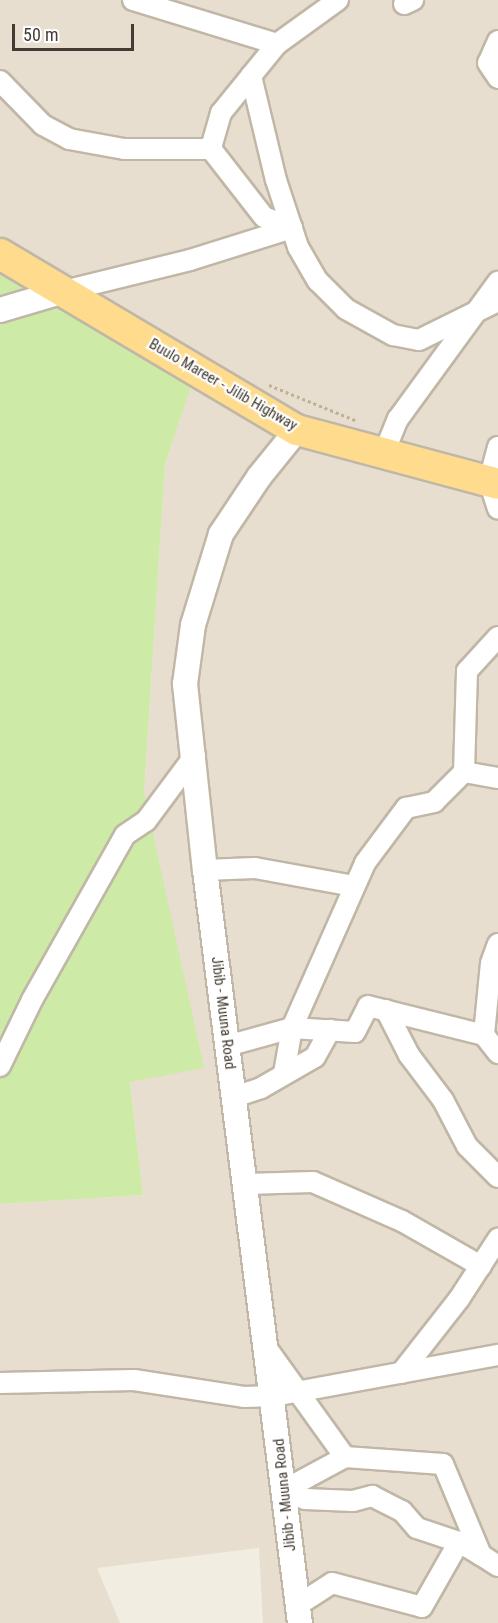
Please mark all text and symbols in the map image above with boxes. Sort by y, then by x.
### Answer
scale bar [15,12,136,50]
text: 50 m [23,24,58,45]
street label: Buulo Mareer - Jilib Highway [146,335,300,435]
street label: Jibib - Muuna Road [207,956,239,1070]
street label: Jibib - Muuna Road [270,1438,300,1552]

